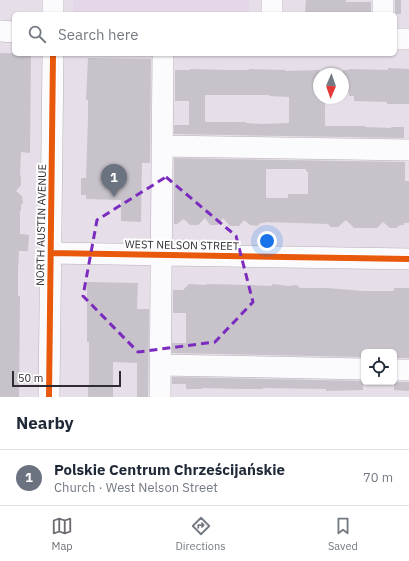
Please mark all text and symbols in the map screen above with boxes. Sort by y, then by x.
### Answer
search box [12,12,397,56]
icon: search [26,23,48,45]
text: Search here [58,25,138,44]
north arrow [313,68,349,104]
street label: NORTH AUSTIN AVENUE [33,164,49,286]
pin: 1 [101,164,127,197]
your location [257,231,277,251]
street label: WEST NELSON STREET [125,237,240,253]
map controls [361,349,397,385]
button: locate [361,349,397,385]
scale bar [12,369,121,388]
text: 50 m [18,371,43,385]
text: Nearby [16,412,74,434]
text: Polskie Centrum Chrześcijańskie [54,460,285,479]
text: 1 [25,469,33,486]
text: 70 m [363,469,393,486]
text: Church · West Nelson Street [54,479,218,496]
tab: Map [51,515,73,553]
tab: Directions [175,515,226,553]
tab: Saved [328,515,358,553]

